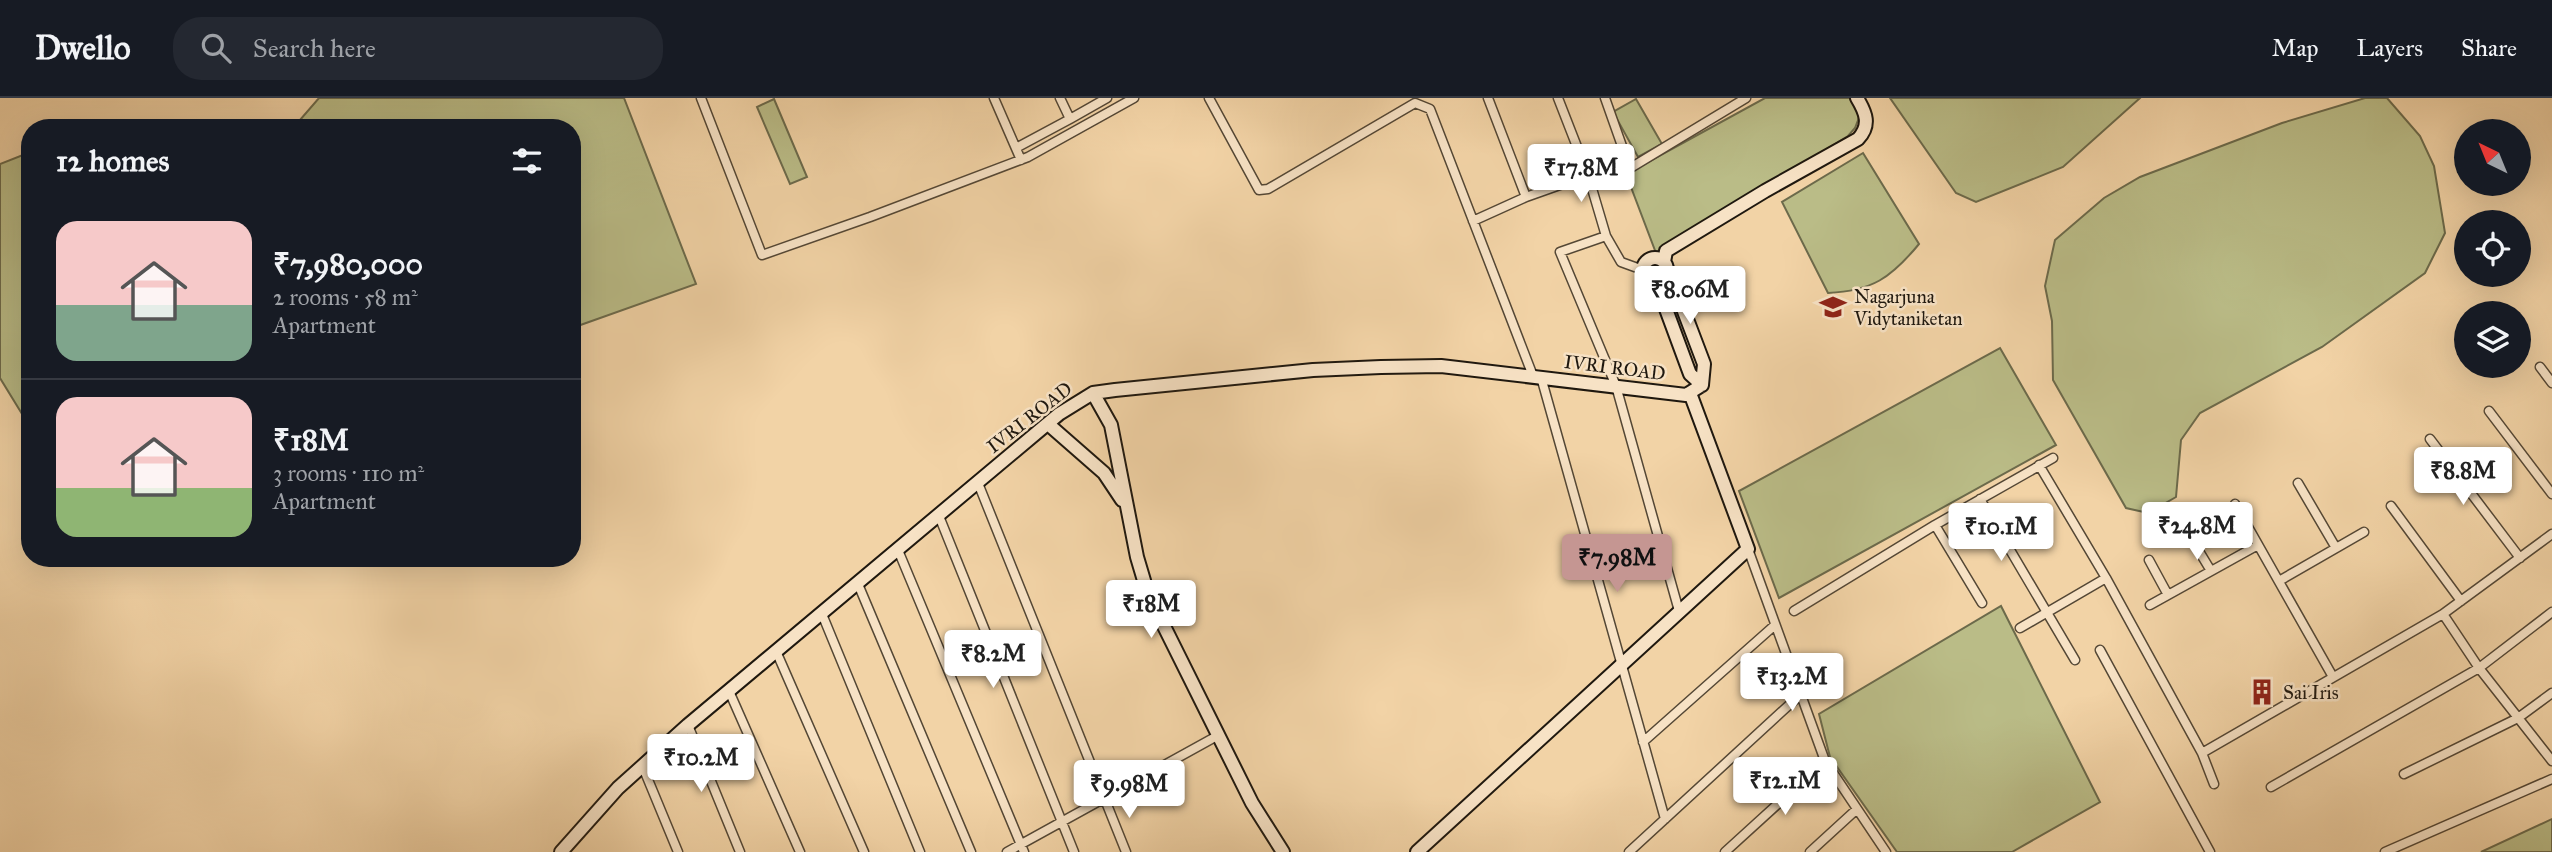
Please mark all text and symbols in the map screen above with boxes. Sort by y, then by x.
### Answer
search box [173,17,663,80]
text: Dwello [35,28,131,68]
icon: search [197,29,235,67]
text: Search here [253,32,376,64]
text: Map [2272,33,2319,63]
text: Layers [2357,33,2423,63]
text: Share [2461,33,2517,63]
north arrow [2454,119,2530,196]
map controls [2454,119,2531,378]
icon: filters [508,142,546,180]
text: 12 homes [56,143,169,179]
pin: ₹17.8M [1524,144,1638,204]
text: ₹17.8M [1544,153,1618,181]
button: locate [2454,210,2531,287]
text: ₹7,980,000 [273,246,423,282]
icon: home [112,249,196,333]
pin: ₹8.06M [1633,266,1747,326]
text: ₹8.06M [1650,275,1730,303]
text: 2 rooms · 58 m² [273,283,418,311]
place label: Nagarjuna Vidytaniketan [1853,285,1963,330]
school or university icon: Nagarjuna Vidytaniketan [1818,292,1848,322]
button: layers [2454,301,2531,378]
text: Apartment [273,311,376,339]
street label: IVRI ROAD [1563,350,1667,385]
street label: IVRI ROAD [982,377,1077,458]
text: ₹18M [273,422,349,458]
icon: home [112,425,196,509]
pin: ₹8.8M [2414,448,2512,507]
text: ₹8.8M [2430,456,2496,484]
text: 3 rooms · 110 m² [273,459,424,487]
text: Apartment [273,487,376,515]
pin: ₹24.8M [2140,503,2254,562]
pin: ₹10.1M [1944,504,2058,563]
text: ₹24.8M [2158,511,2236,539]
text: ₹10.1M [1964,512,2038,540]
pin: ₹7.98M [1560,534,1674,594]
text: ₹7.98M [1578,543,1656,571]
pin: ₹18M [1110,580,1192,640]
text: ₹18M [1122,589,1180,617]
pin: ₹8.2M [944,630,1042,690]
text: ₹8.2M [960,639,1026,667]
pin: ₹13.2M [1735,654,1849,713]
text: ₹13.2M [1756,662,1828,690]
building icon: Sai Iris [2247,677,2277,707]
place label: Sai Iris [2283,681,2339,704]
pin: ₹10.2M [644,734,758,794]
text: ₹10.2M [663,743,739,771]
pin: ₹12.1M [1728,758,1842,817]
pin: ₹9.98M [1072,760,1186,820]
text: ₹12.1M [1749,766,1821,794]
text: ₹9.98M [1090,769,1168,797]

